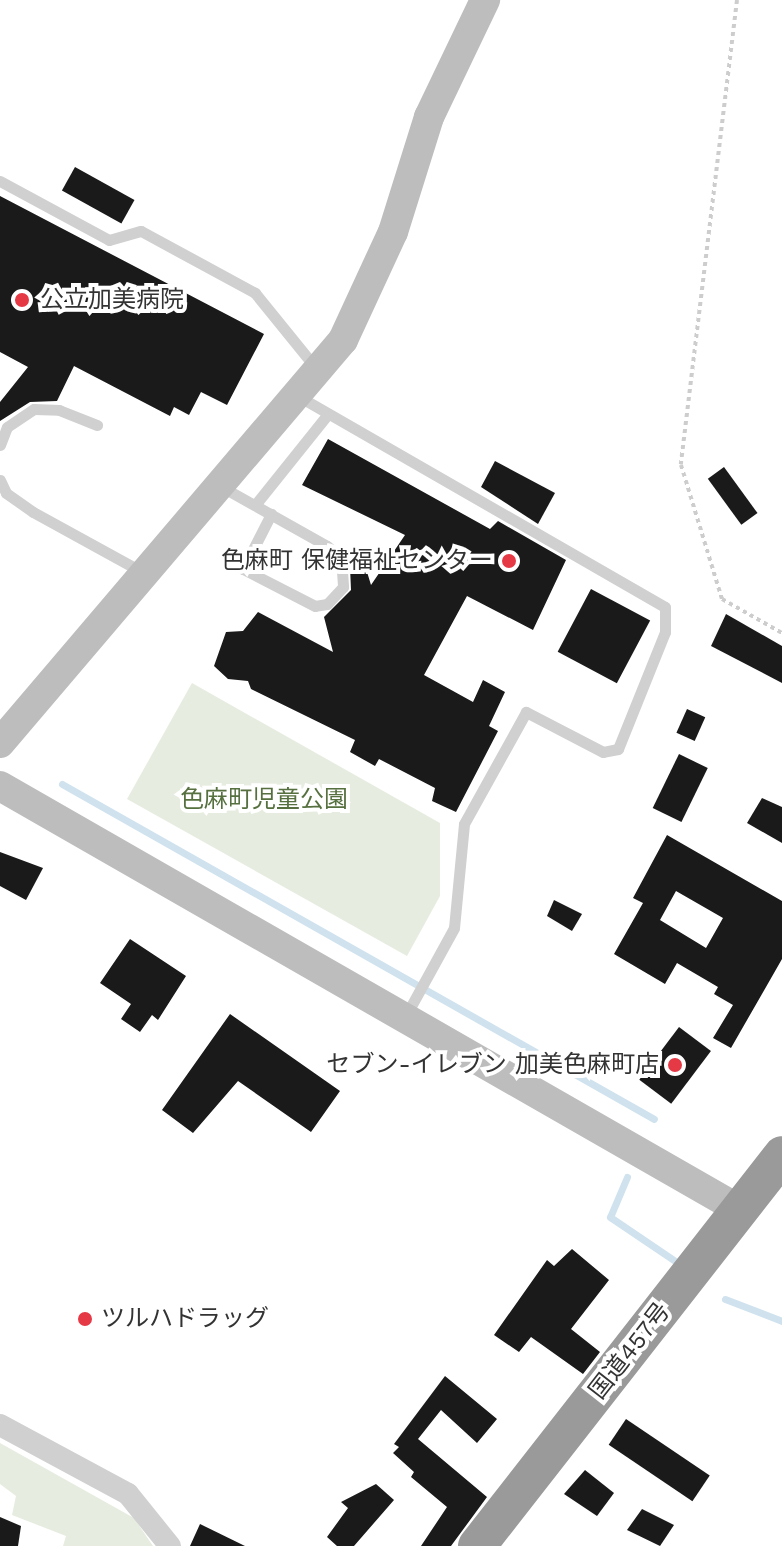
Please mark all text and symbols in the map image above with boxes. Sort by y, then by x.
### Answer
place label: 公立加美病院 [40,286,184,314]
marker: 公立加美病院 [11,289,33,311]
place label: 色麻町 保健福祉センター [221,547,493,575]
marker: 色麻町 保健福祉センター [500,552,518,570]
park label: 色麻町児童公園 [180,786,348,814]
place label: セブン-イレブン 加美色麻町店 [327,1051,659,1079]
marker: セブン-イレブン 加美色麻町店 [666,1056,684,1074]
street label: 国道457号 [584,1297,676,1405]
place label: ツルハドラッグ [101,1305,269,1333]
marker: ツルハドラッグ [76,1310,94,1328]

